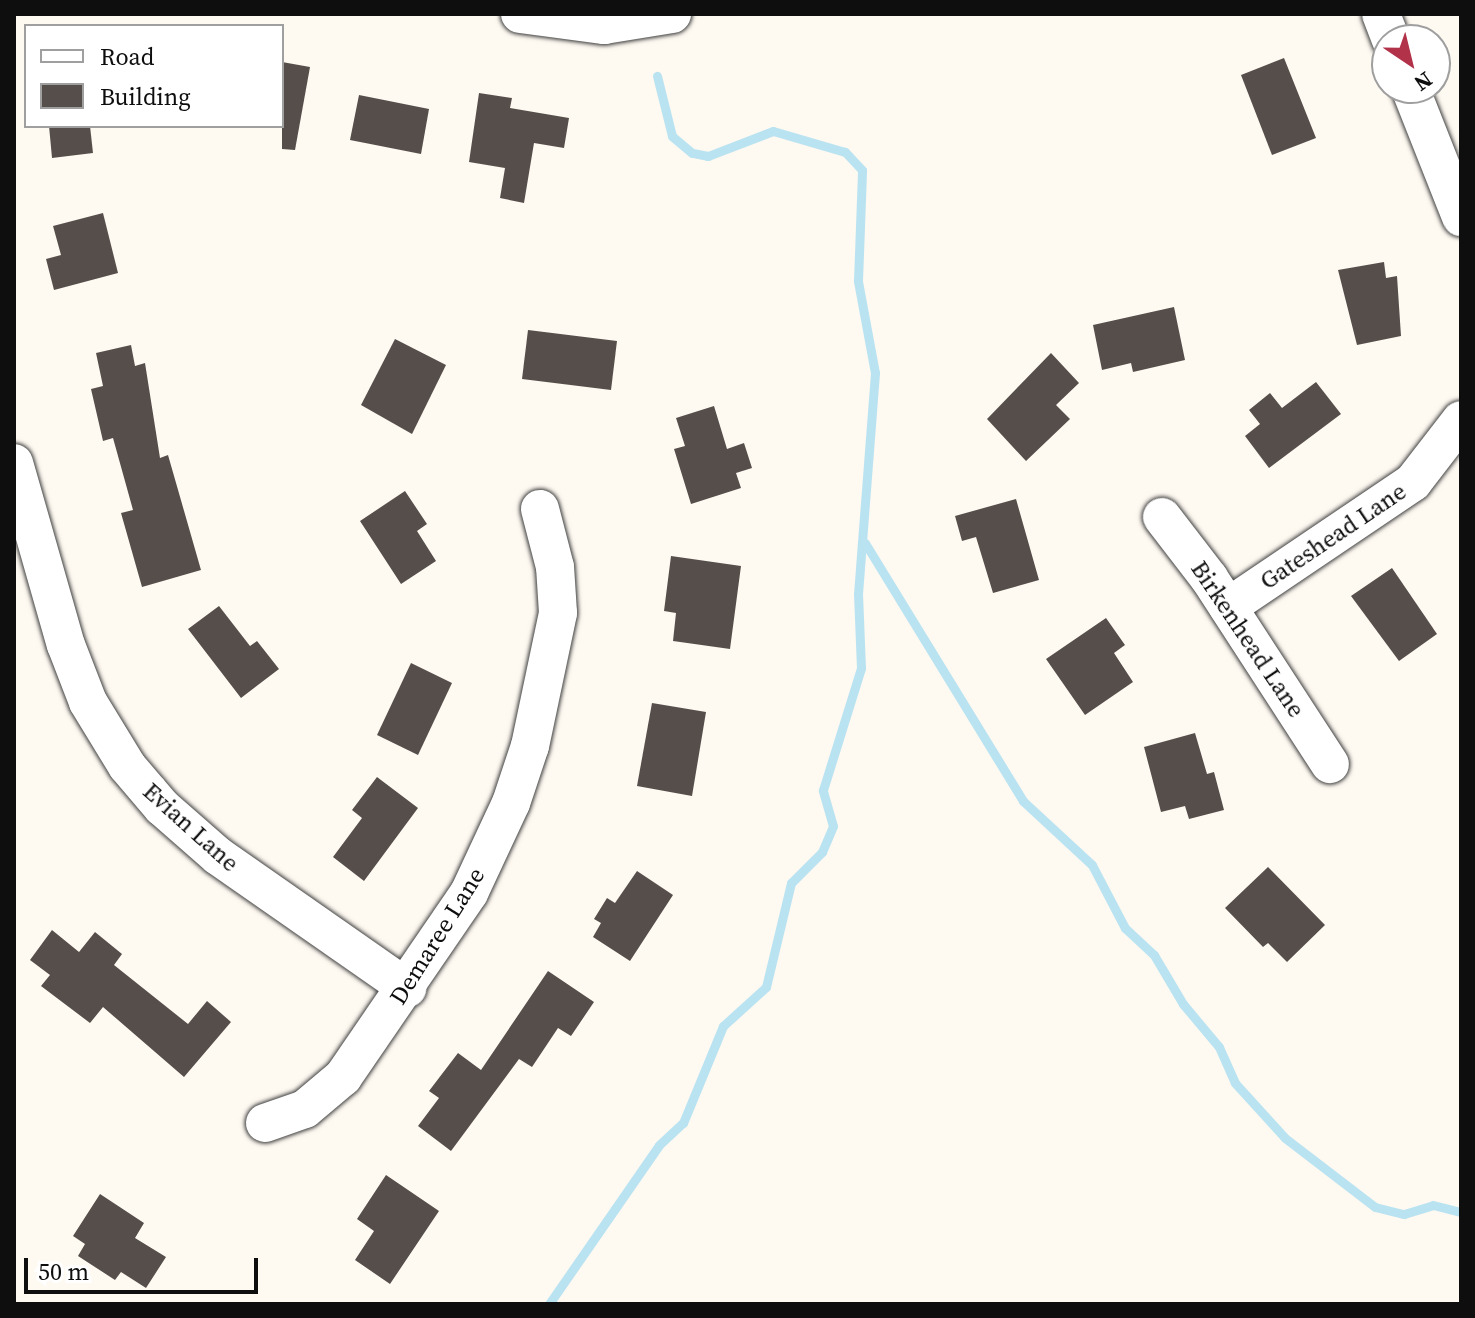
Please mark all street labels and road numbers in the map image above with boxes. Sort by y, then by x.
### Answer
street label: Gateshead Lane [1255,477,1411,595]
street label: Birkenhead Lane [1185,555,1311,723]
street label: Evian Lane [137,777,245,877]
street label: Demaree Lane [383,862,491,1010]

